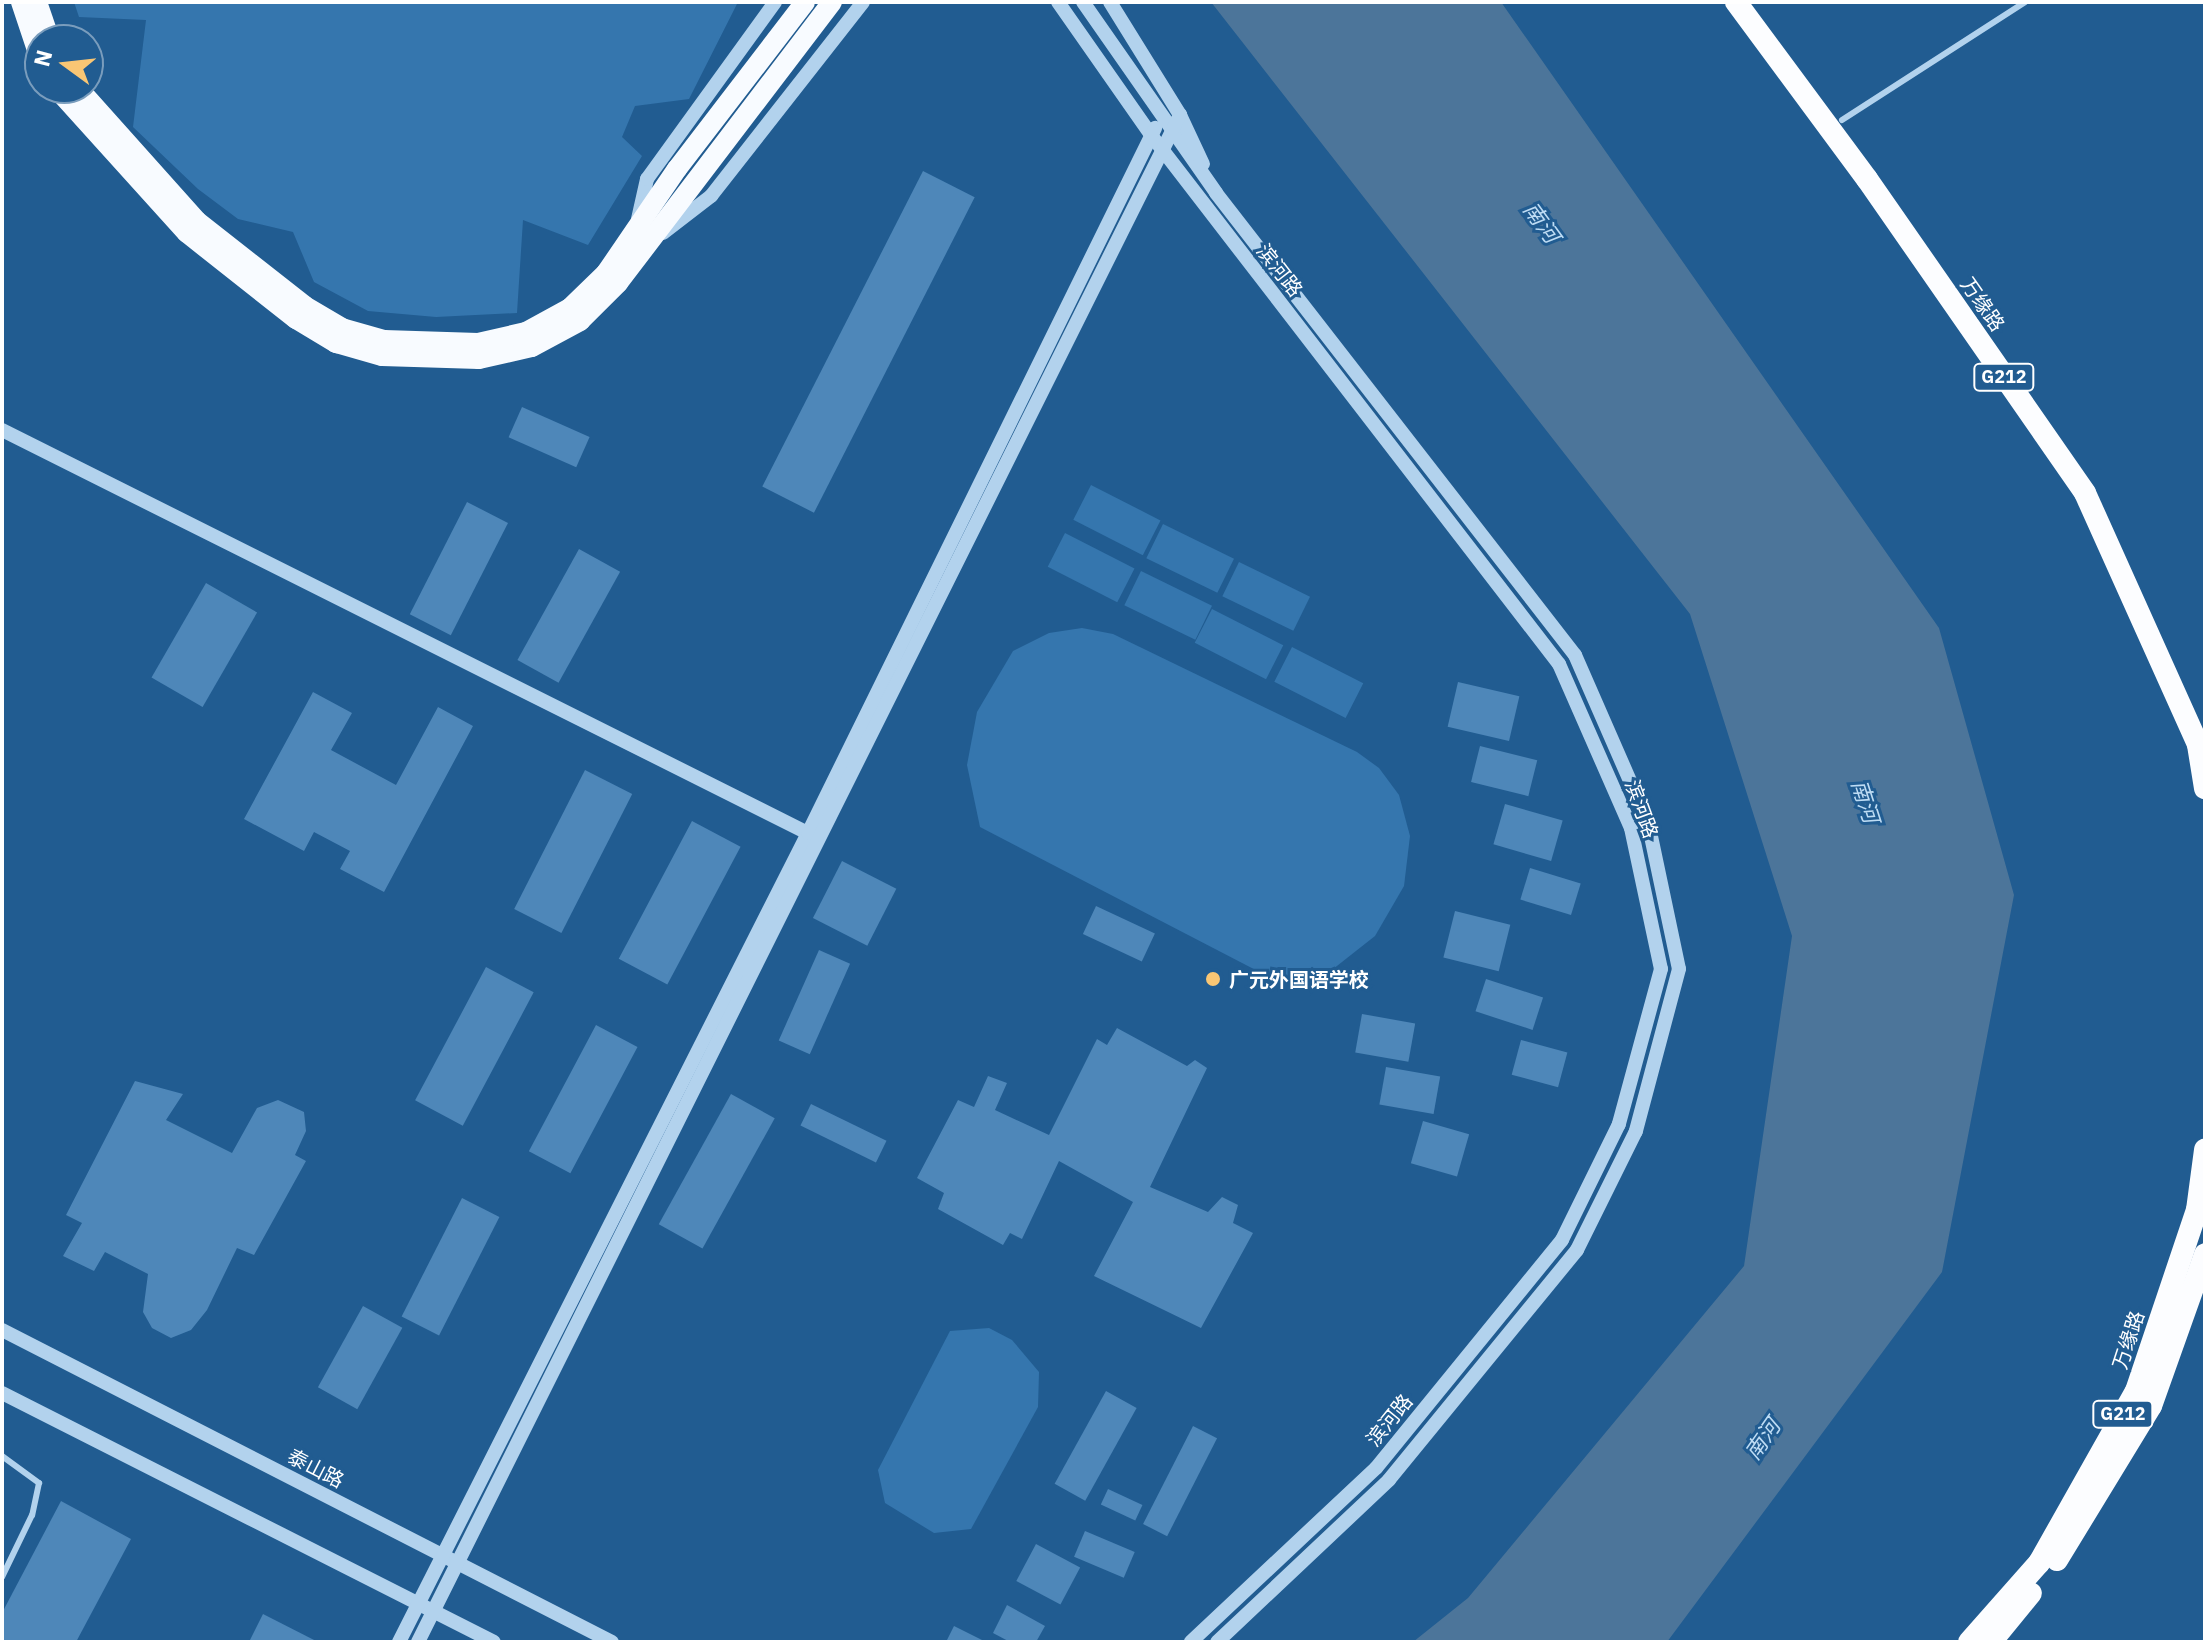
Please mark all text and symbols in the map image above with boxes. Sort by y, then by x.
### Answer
north arrow [24,24,104,104]
text: N [26,47,58,70]
water label: 南河 [1518,196,1566,248]
street label: 滨河路 [1252,239,1308,301]
street label: 万缘路 [1956,273,2010,335]
road number: G212 [1972,363,2036,391]
water label: 南河 [1847,776,1885,826]
street label: 滨河路 [1620,777,1664,841]
place label: 广元外国语学校 [1229,967,1369,991]
marker: 广元外国语学校 [1204,970,1222,988]
street label: 万缘路 [2107,1308,2149,1372]
street label: 滨河路 [1361,1389,1417,1451]
road number: G212 [2091,1400,2155,1428]
water label: 南河 [1739,1413,1785,1465]
street label: 泰山路 [284,1444,348,1492]

